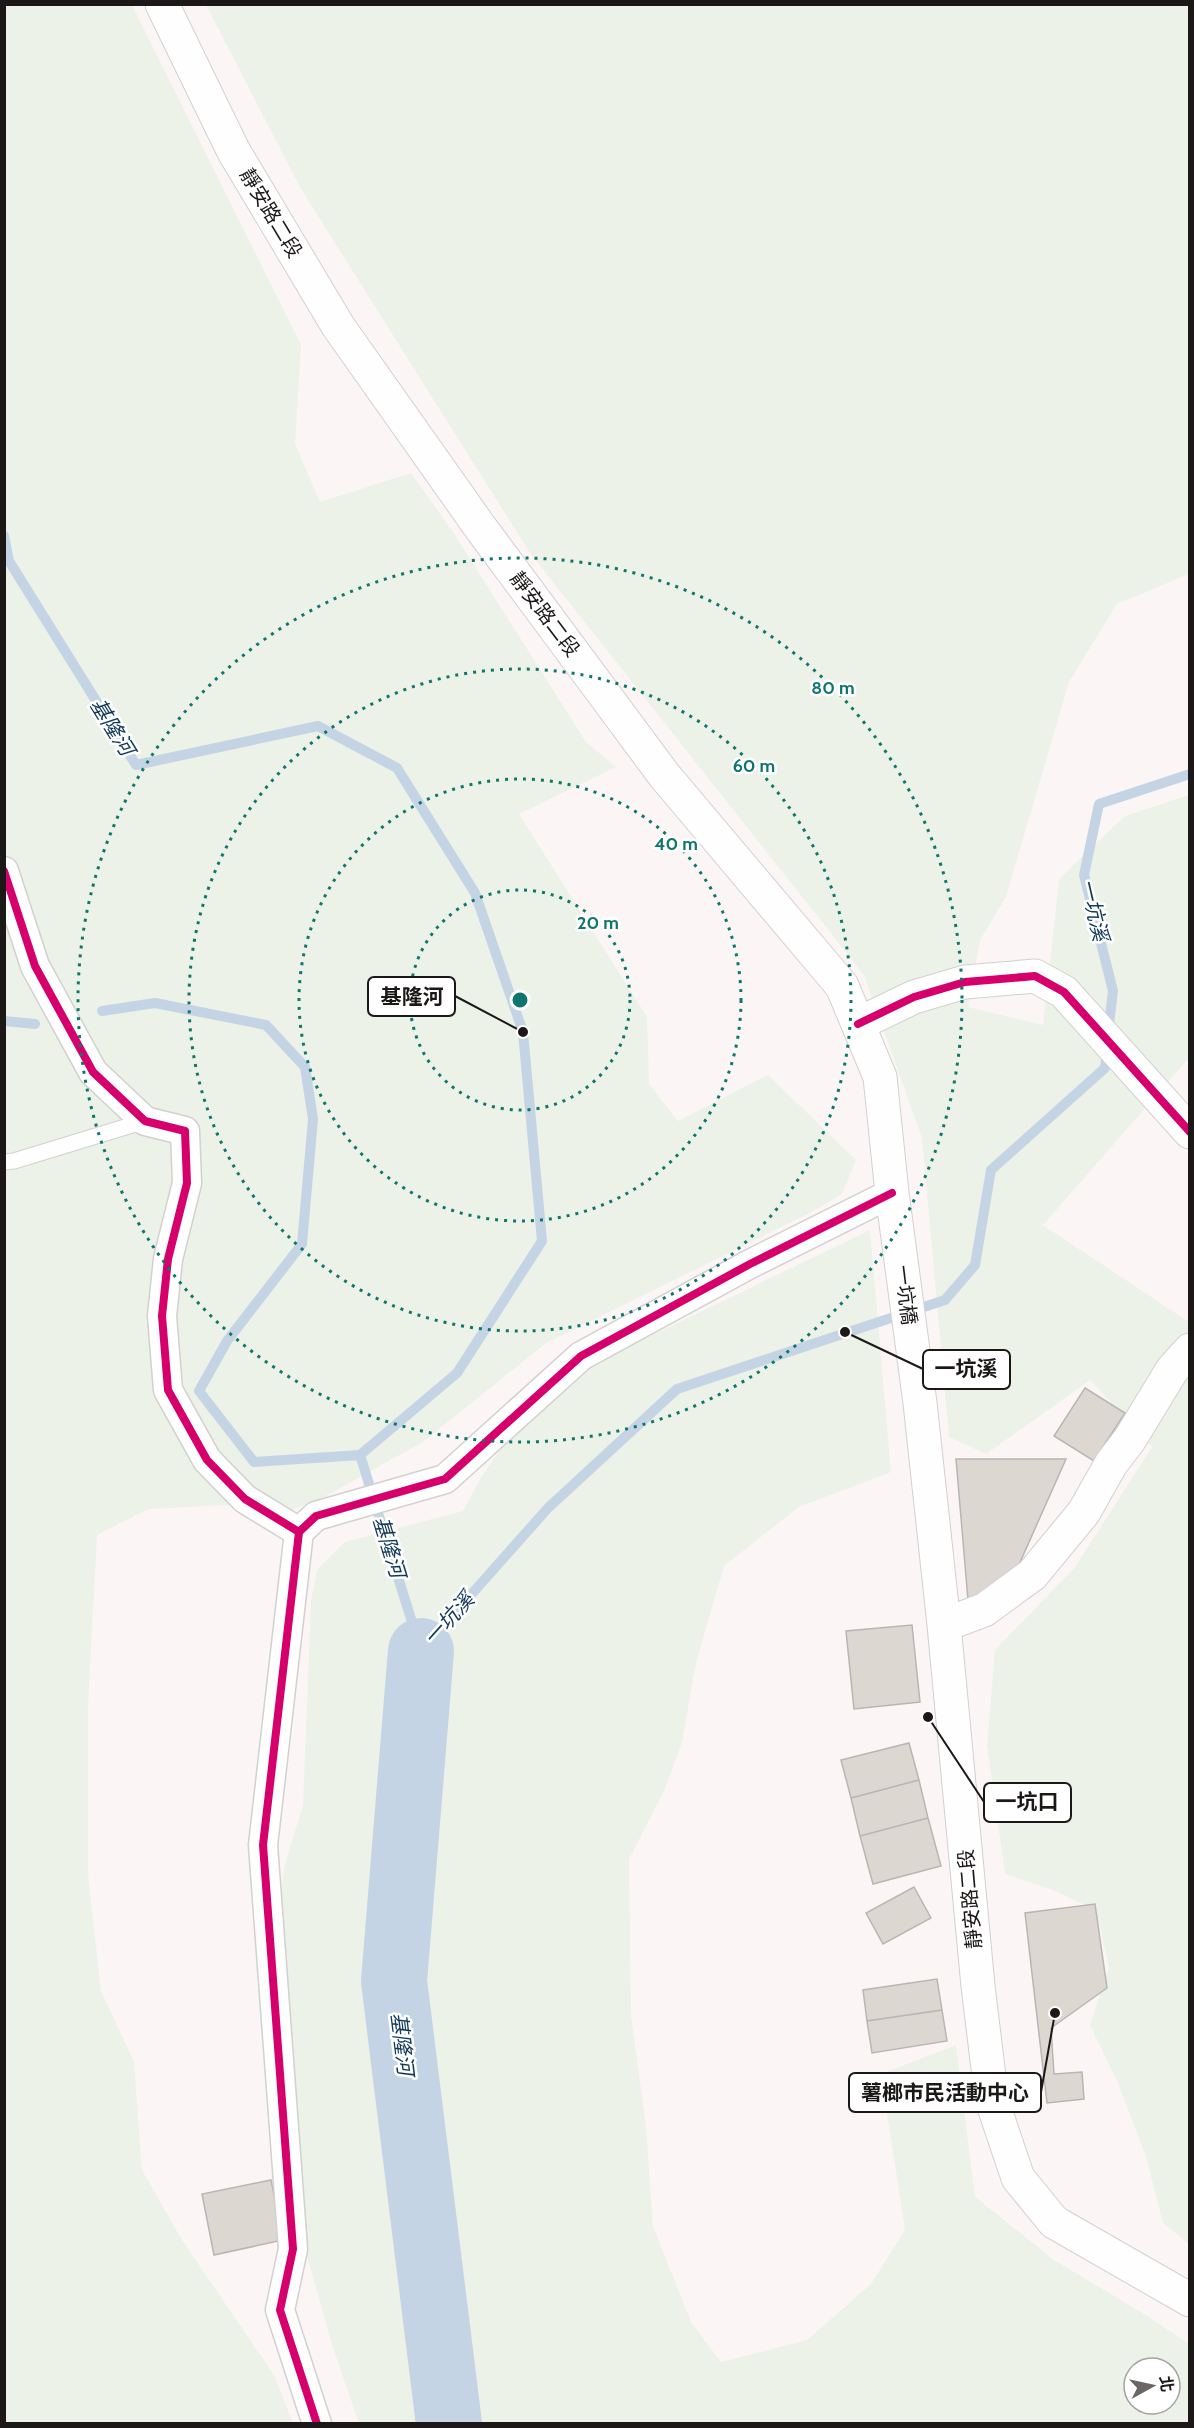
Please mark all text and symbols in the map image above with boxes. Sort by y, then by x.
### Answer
street label: 靜安路二段 [235,164,307,262]
street label: 靜安路二段 [505,567,585,661]
text: 80 m [811,677,855,699]
water label: 基隆河 [85,693,142,763]
text: 60 m [733,755,775,777]
text: 40 m [654,833,698,855]
water label: 一坑溪 [1075,876,1114,946]
text: 20 m [577,912,619,934]
callout: 基隆河 [368,977,455,1016]
text: 基隆河 [381,984,444,1009]
centre of rings [510,990,530,1010]
street label: 一坑橋 [890,1264,922,1326]
callout: 一坑溪 [923,1350,1010,1389]
text: 一坑溪 [935,1356,998,1381]
water label: 基隆河 [368,1513,412,1584]
water label: 一坑溪 [418,1585,481,1650]
callout: 一坑口 [984,1783,1071,1822]
text: 一坑口 [996,1789,1059,1814]
street label: 靜安路二段 [954,1848,986,1950]
water label: 基隆河 [386,2011,419,2081]
callout: 薯榔市民活動中心 [849,2073,1041,2112]
text: 薯榔市民活動中心 [861,2080,1029,2105]
north arrow [1122,2356,1182,2416]
text: 北 [1156,2375,1177,2393]

